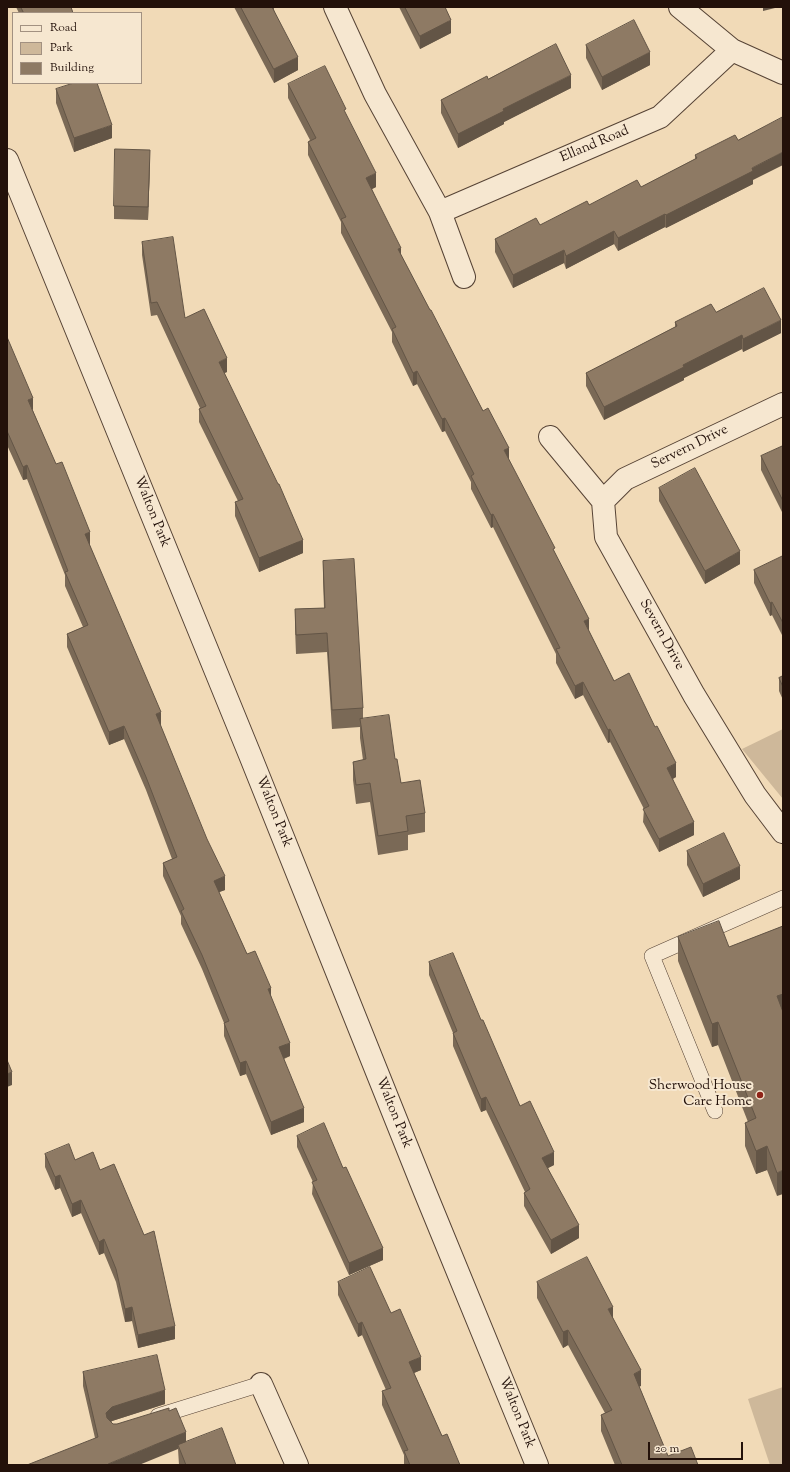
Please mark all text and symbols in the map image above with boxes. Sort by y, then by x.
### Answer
legend [12,12,142,84]
text: Road [50,19,77,37]
text: Park [50,39,73,57]
text: Building [50,59,94,77]
street label: Elland Road [558,123,632,167]
street label: Servern Drive [649,422,731,474]
street label: Walton Park [129,474,173,550]
street label: Severn Drive [635,597,687,673]
street label: Walton Park [251,774,295,850]
street label: Walton Park [371,1075,415,1151]
place label: Sherwood House Care Home [649,1079,752,1112]
marker: Sherwood House Care Home [755,1090,765,1100]
street label: Walton Park [494,1375,538,1451]
scale bar [650,1434,745,1460]
text: 20 m [655,1440,679,1458]

